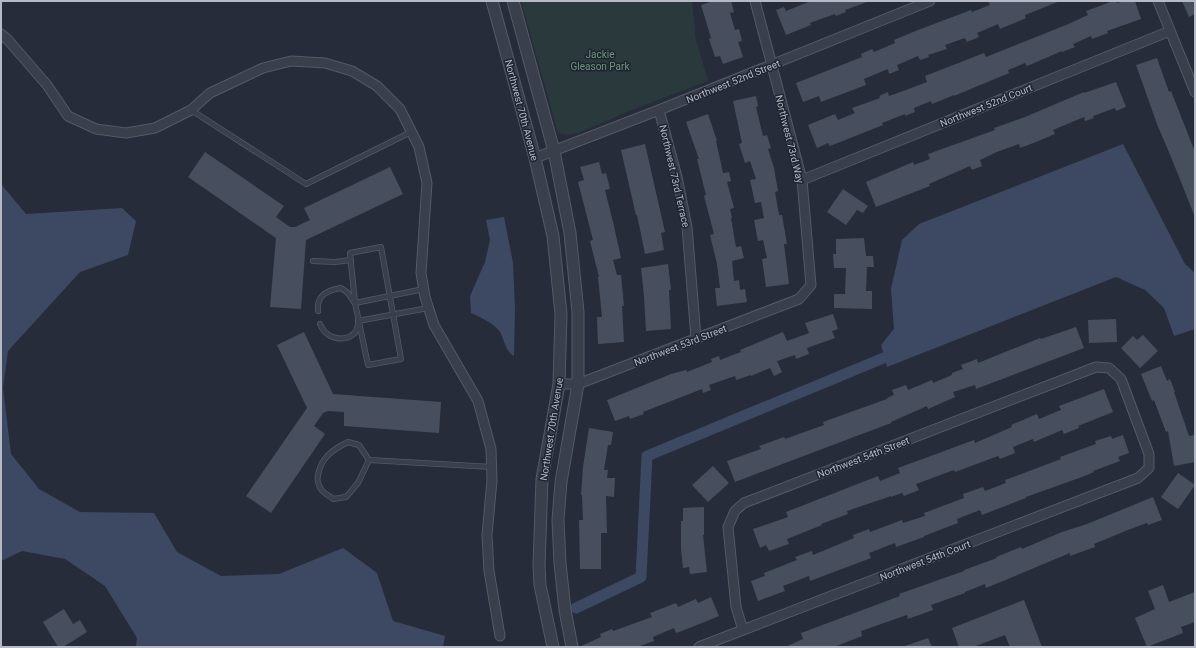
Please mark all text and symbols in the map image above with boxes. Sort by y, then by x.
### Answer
park label: Jackie Gleason Park [570,49,630,72]
street label: Northwest 70th Avenue [503,58,540,162]
street label: Northwest 52nd Street [685,58,782,105]
street label: Northwest 52nd Court [938,82,1034,129]
street label: Northwest 73rd Way [773,94,806,185]
street label: Northwest 73rd Terrace [657,124,692,228]
street label: Northwest 53rd Street [632,323,728,368]
street label: Northwest 70th Avenue [538,377,565,481]
street label: Northwest 54th Street [816,435,911,480]
street label: Northwest 54th Court [878,538,972,583]

